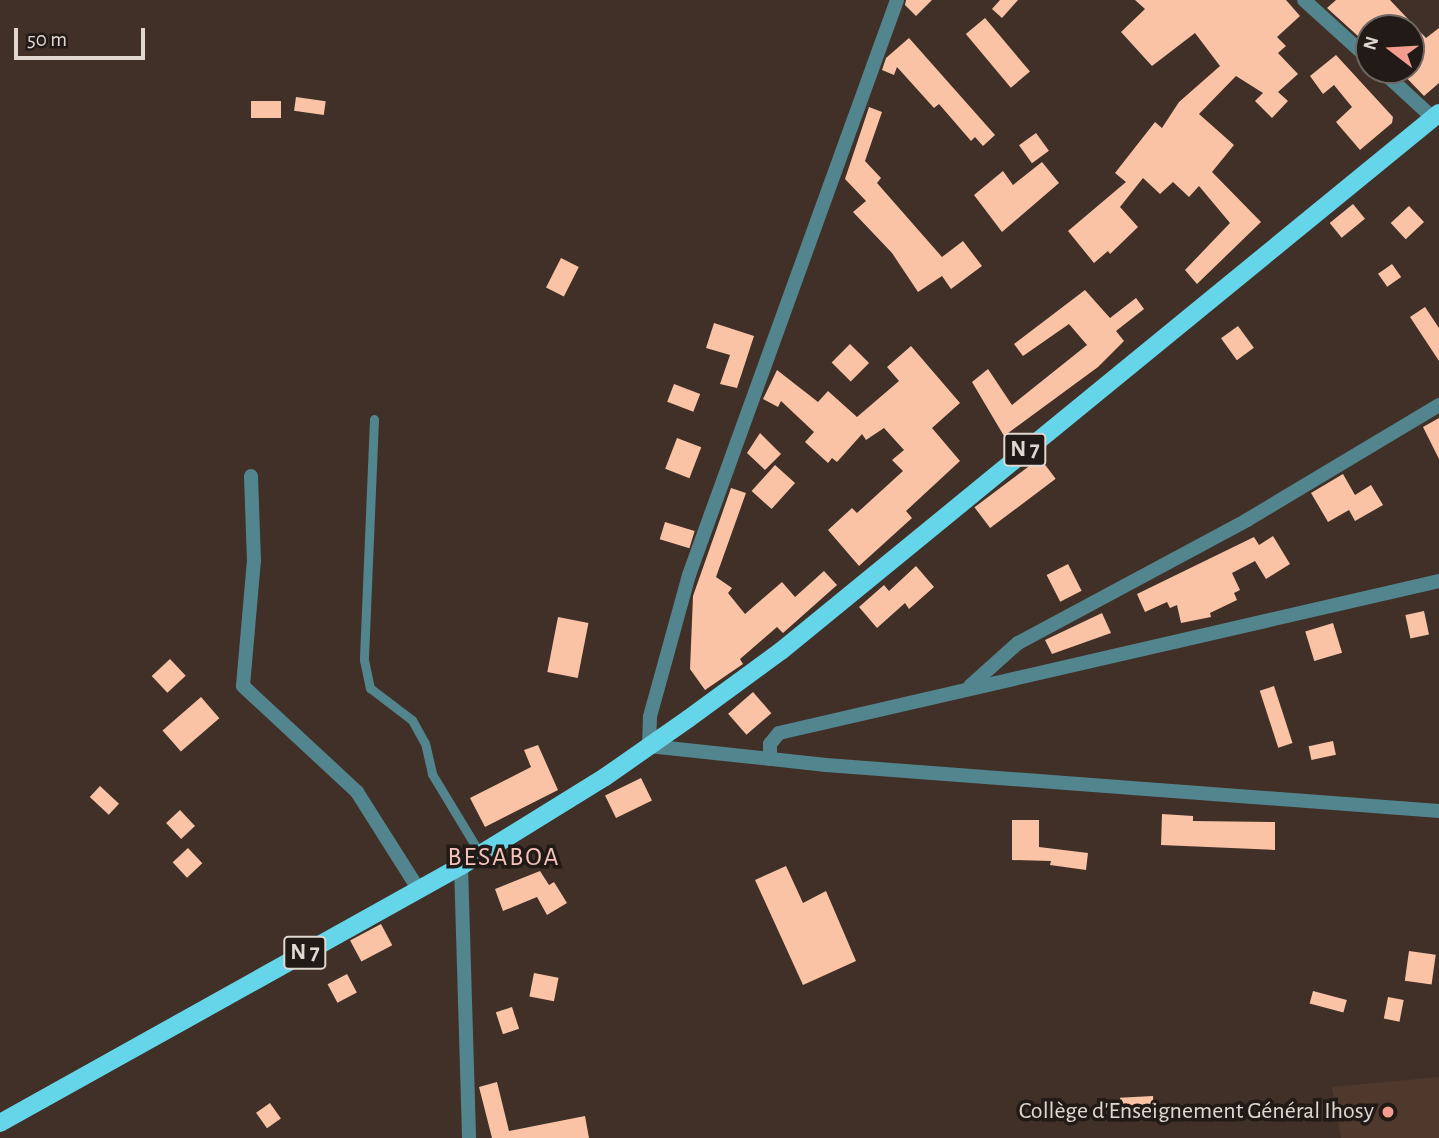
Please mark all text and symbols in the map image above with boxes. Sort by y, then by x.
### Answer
scale bar [18,14,149,58]
north arrow [1355,14,1425,84]
text: 50 m [27,29,67,50]
text: N [1360,34,1382,52]
road number: N 7 [1002,431,1048,470]
district label: BESABOA [448,842,560,874]
road number: N 7 [282,934,328,972]
place label: Collège d'Enseignement Général Ihosy [1019,1098,1374,1126]
marker: Collège d'Enseignement Général Ihosy [1380,1104,1396,1120]

